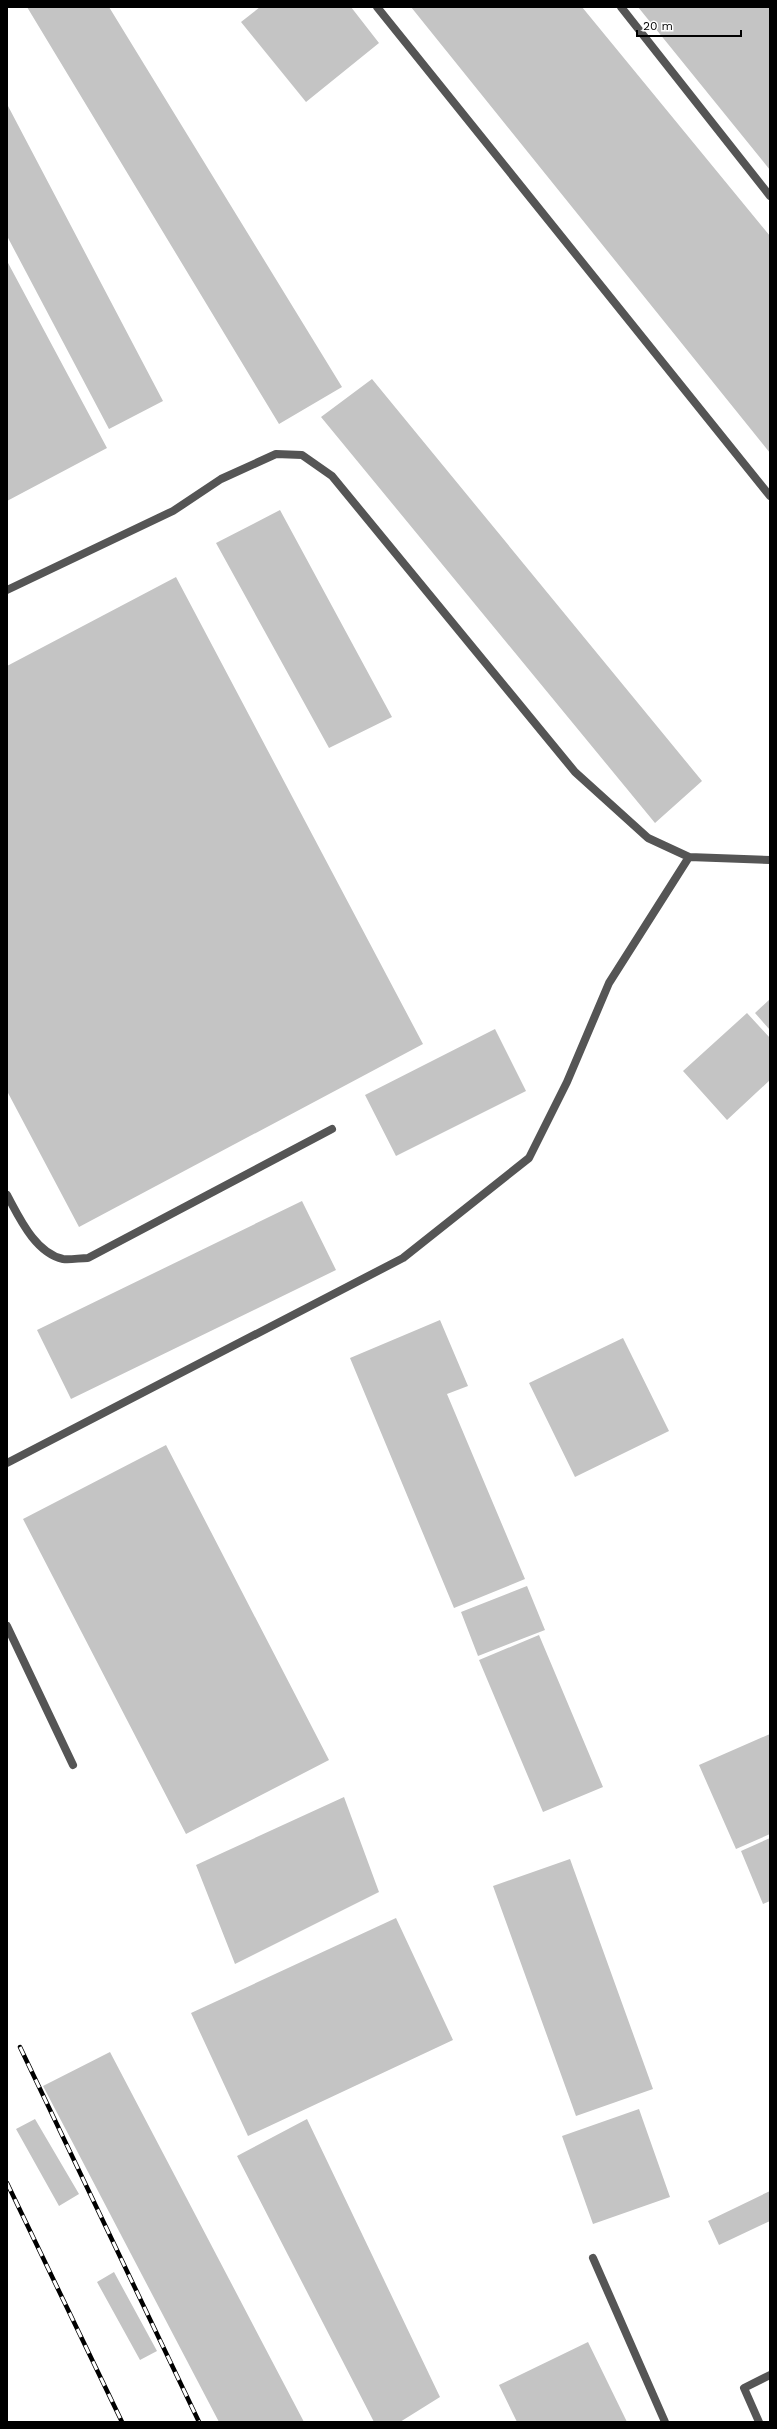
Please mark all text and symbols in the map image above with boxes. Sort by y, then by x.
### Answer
scale bar [637,12,741,38]
text: 20 m [643,19,673,33]

